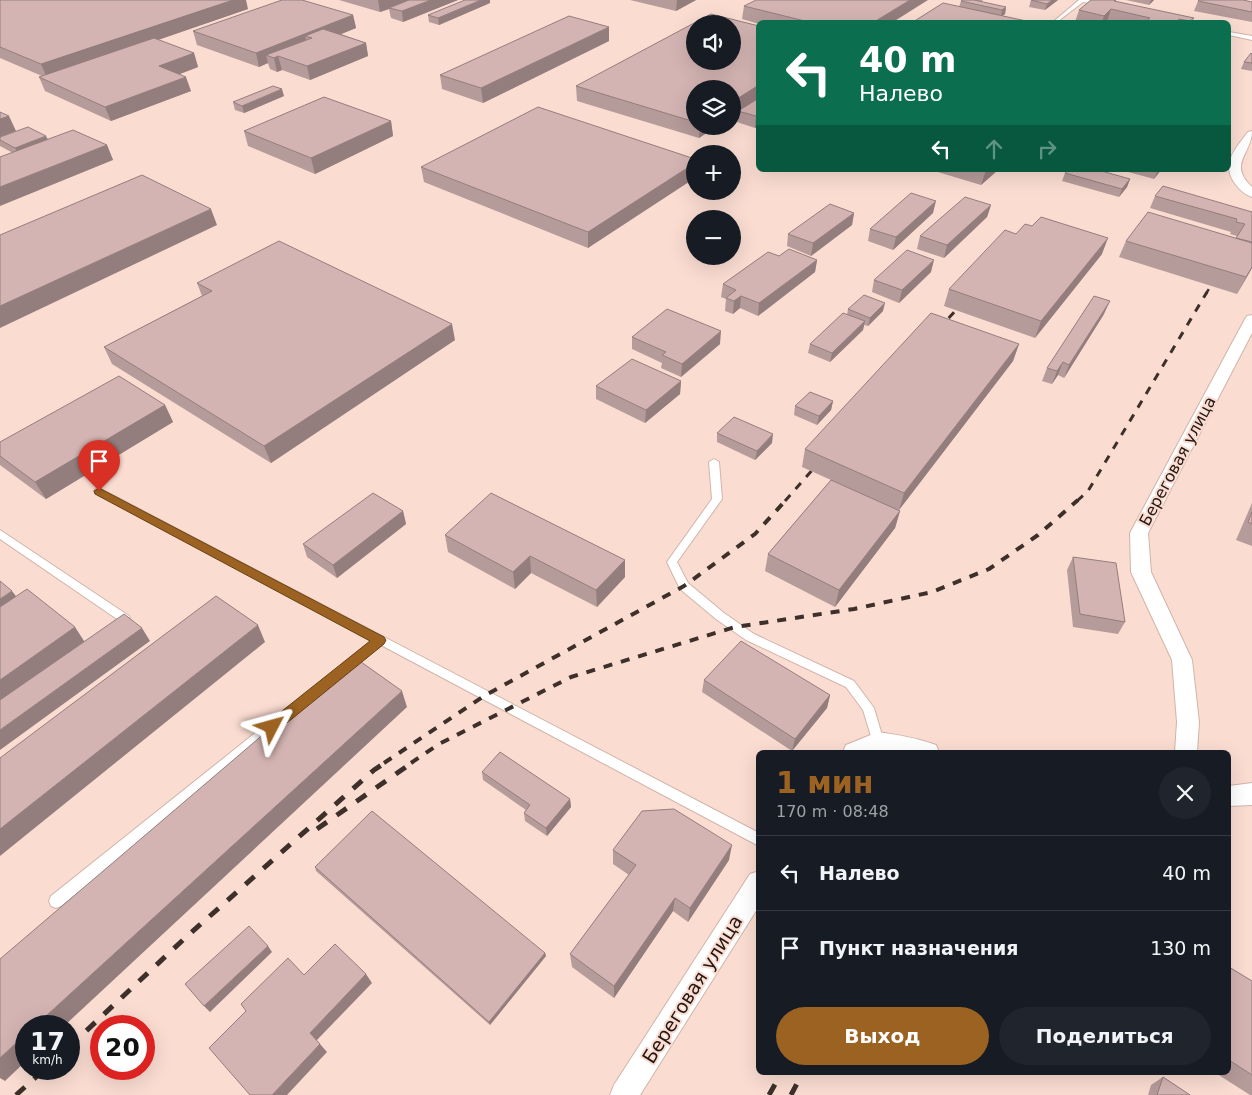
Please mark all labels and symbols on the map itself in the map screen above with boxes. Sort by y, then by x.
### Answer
street label: Береговая улица [1135,393,1220,529]
pin [78,440,120,491]
position arrow [245,700,297,752]
street label: Береговая улица [637,911,747,1067]
speed limit sign: 20 [90,1015,155,1080]

